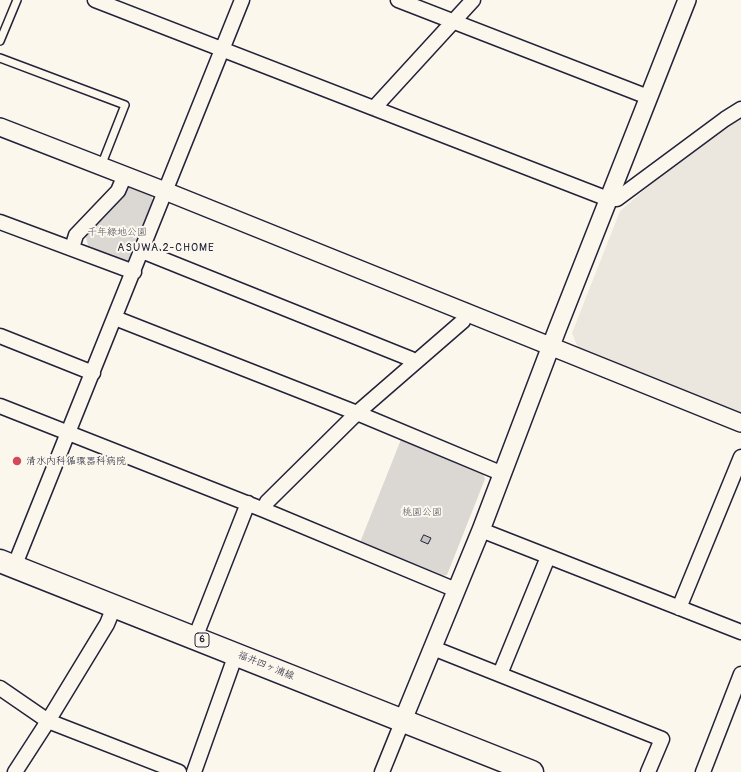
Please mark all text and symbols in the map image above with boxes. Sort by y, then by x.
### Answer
park label: 千年緑地公園 [87,226,147,238]
district label: ASUWA 2-CHOME [117,241,215,255]
marker: 清水内科循環器科病院 [11,455,23,467]
place label: 清水内科循環器科病院 [26,455,126,467]
park label: 桃園公園 [402,506,442,518]
road number: 6 [195,633,209,647]
street label: 福井四ヶ浦線 [236,649,296,683]

